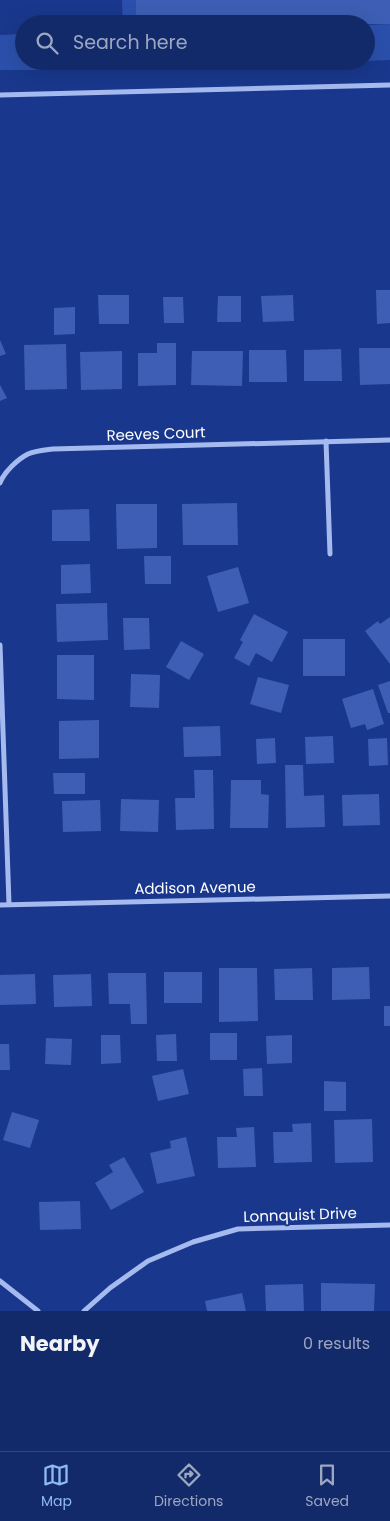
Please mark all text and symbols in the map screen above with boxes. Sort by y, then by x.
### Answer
search box [15,15,375,70]
icon: search [33,29,61,57]
text: Search here [73,29,187,56]
street label: Reeves Court [106,421,206,446]
street label: Addison Avenue [134,876,256,899]
street label: Lonnquist Drive [243,1202,357,1227]
text: Nearby [20,1329,100,1358]
text: 0 results [303,1332,370,1355]
tab: Map [41,1461,72,1512]
tab: Directions [154,1461,223,1512]
tab: Saved [305,1461,349,1512]

